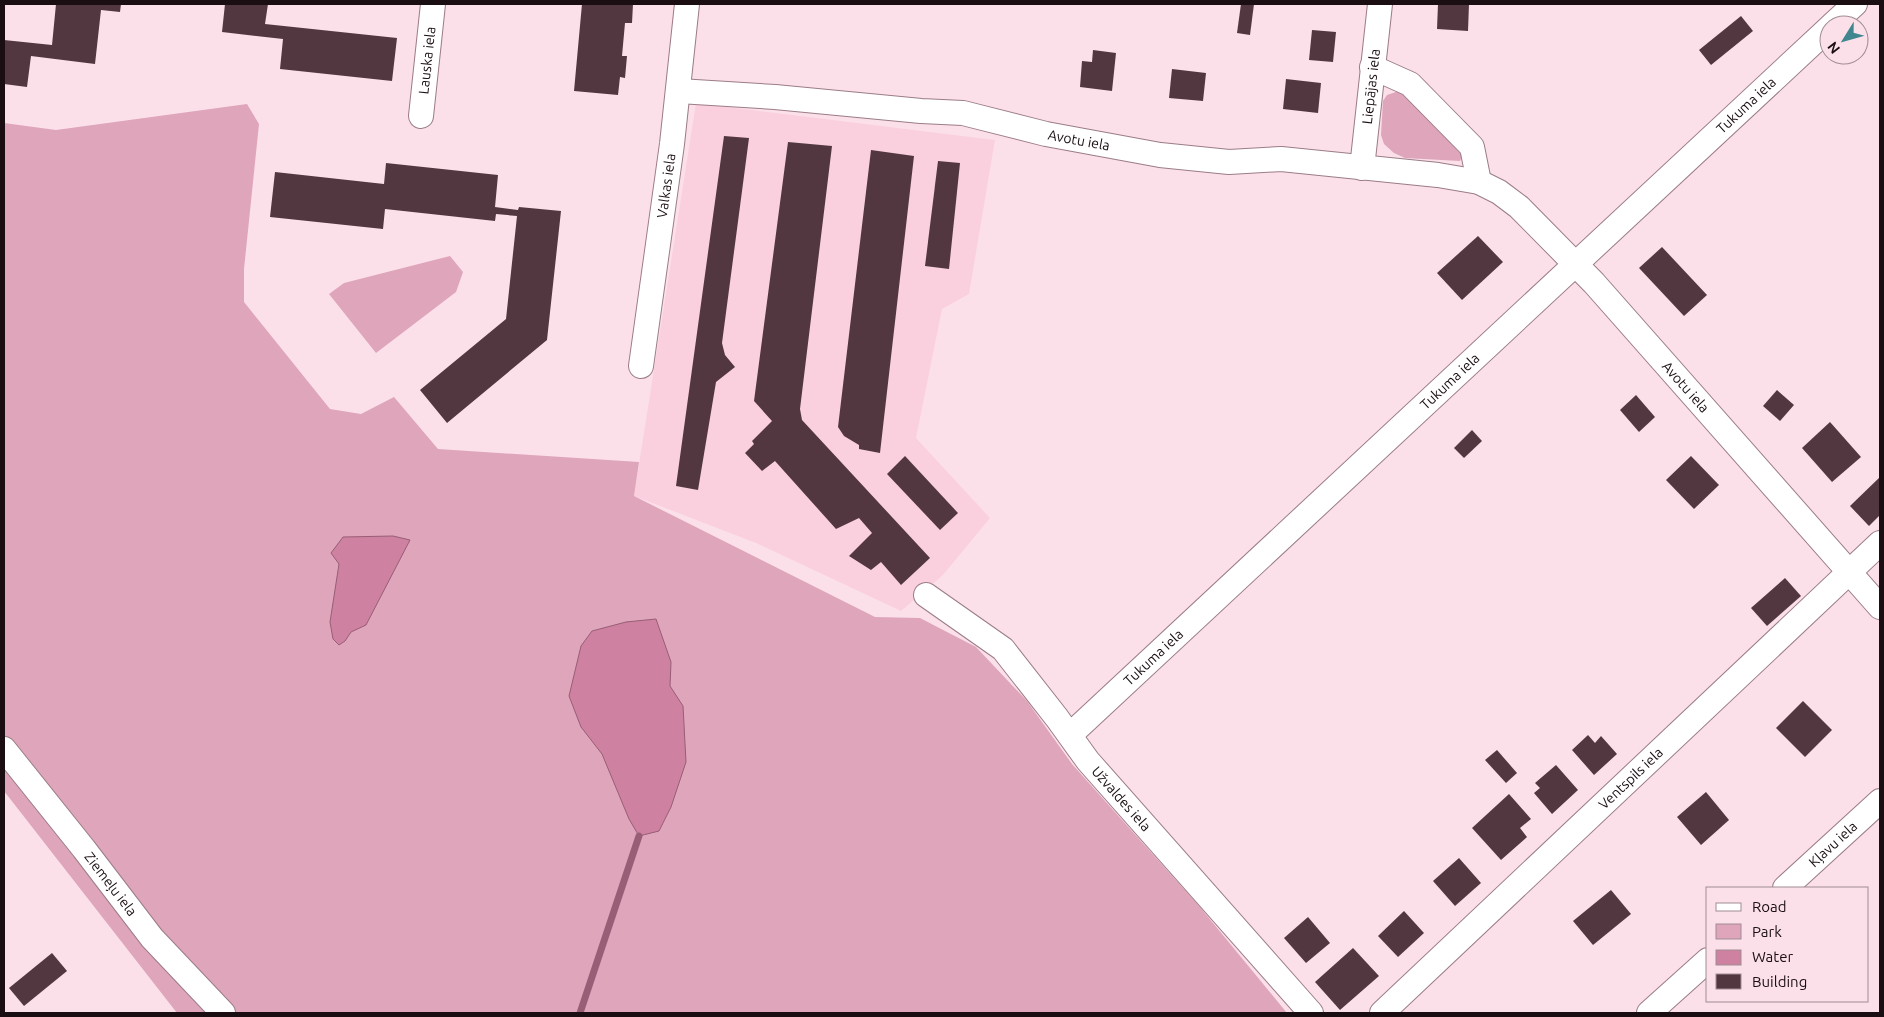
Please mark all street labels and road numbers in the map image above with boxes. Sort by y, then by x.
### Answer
street label: Lauska iela [415,26,439,95]
street label: Liepājas iela [1359,48,1383,125]
street label: Tukuma iela [1713,74,1779,137]
street label: Avotu iela [1047,127,1111,154]
street label: Valkas iela [654,152,679,219]
street label: Tukuma iela [1417,350,1483,413]
street label: Avotu iela [1659,358,1712,416]
street label: Tukuma iela [1121,626,1186,689]
street label: Ventspils iela [1595,744,1666,812]
street label: Užvaldes iela [1089,763,1154,834]
street label: Kļavu iela [1806,818,1860,870]
street label: Ziemeļu iela [81,849,140,919]

